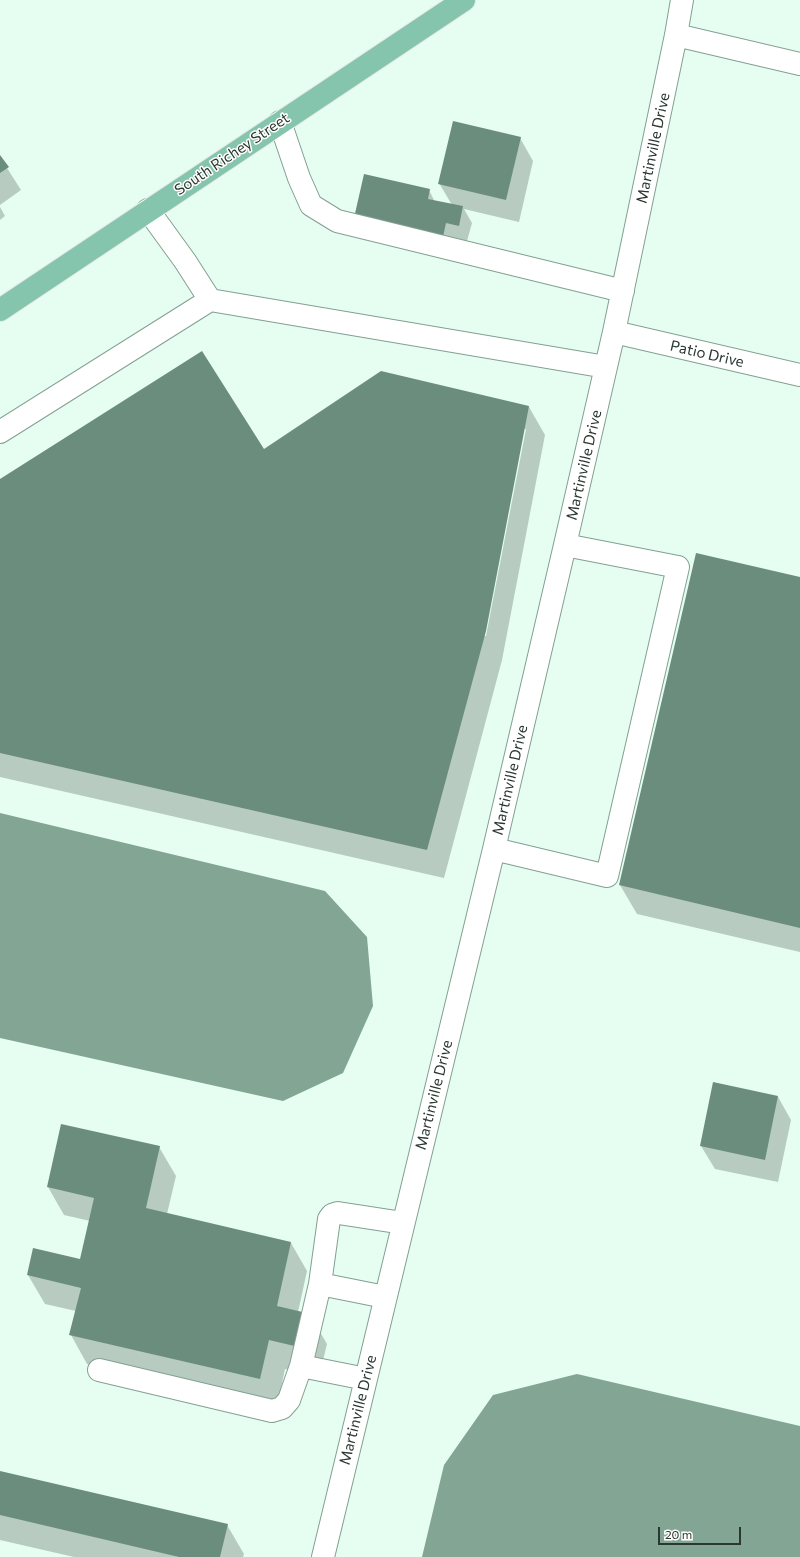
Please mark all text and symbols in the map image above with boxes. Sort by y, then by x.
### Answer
street label: Martinville Drive [632,91,674,205]
street label: South Richey Street [171,109,293,199]
street label: Patio Drive [668,337,746,371]
street label: Martinville Drive [563,408,605,522]
street label: Martinville Drive [489,723,531,837]
street label: Martinville Drive [412,1038,456,1152]
street label: Martinville Drive [336,1353,380,1467]
scale bar [660,1519,743,1545]
text: 20 m [665,1527,692,1541]

